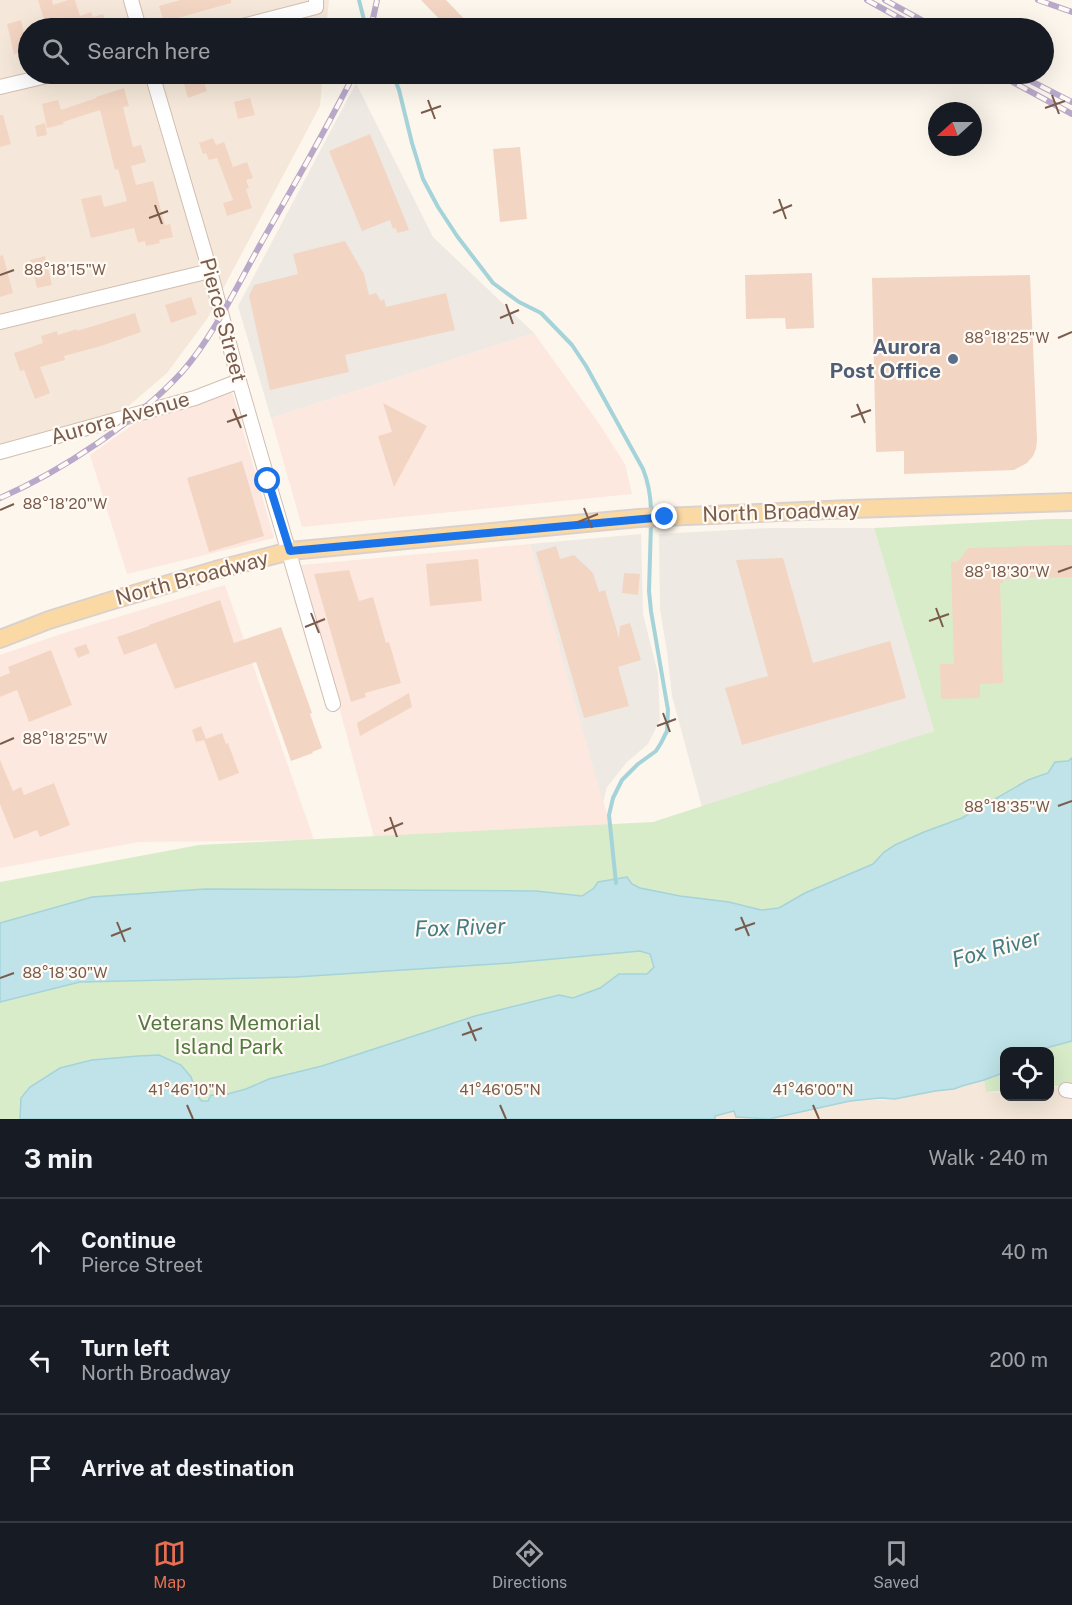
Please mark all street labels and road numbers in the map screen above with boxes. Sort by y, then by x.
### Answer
street label: Pierce Street [195,255,252,385]
street label: Aurora Avenue [47,386,192,449]
street label: North Broadway [702,496,860,527]
street label: North Broadway [113,545,271,610]

